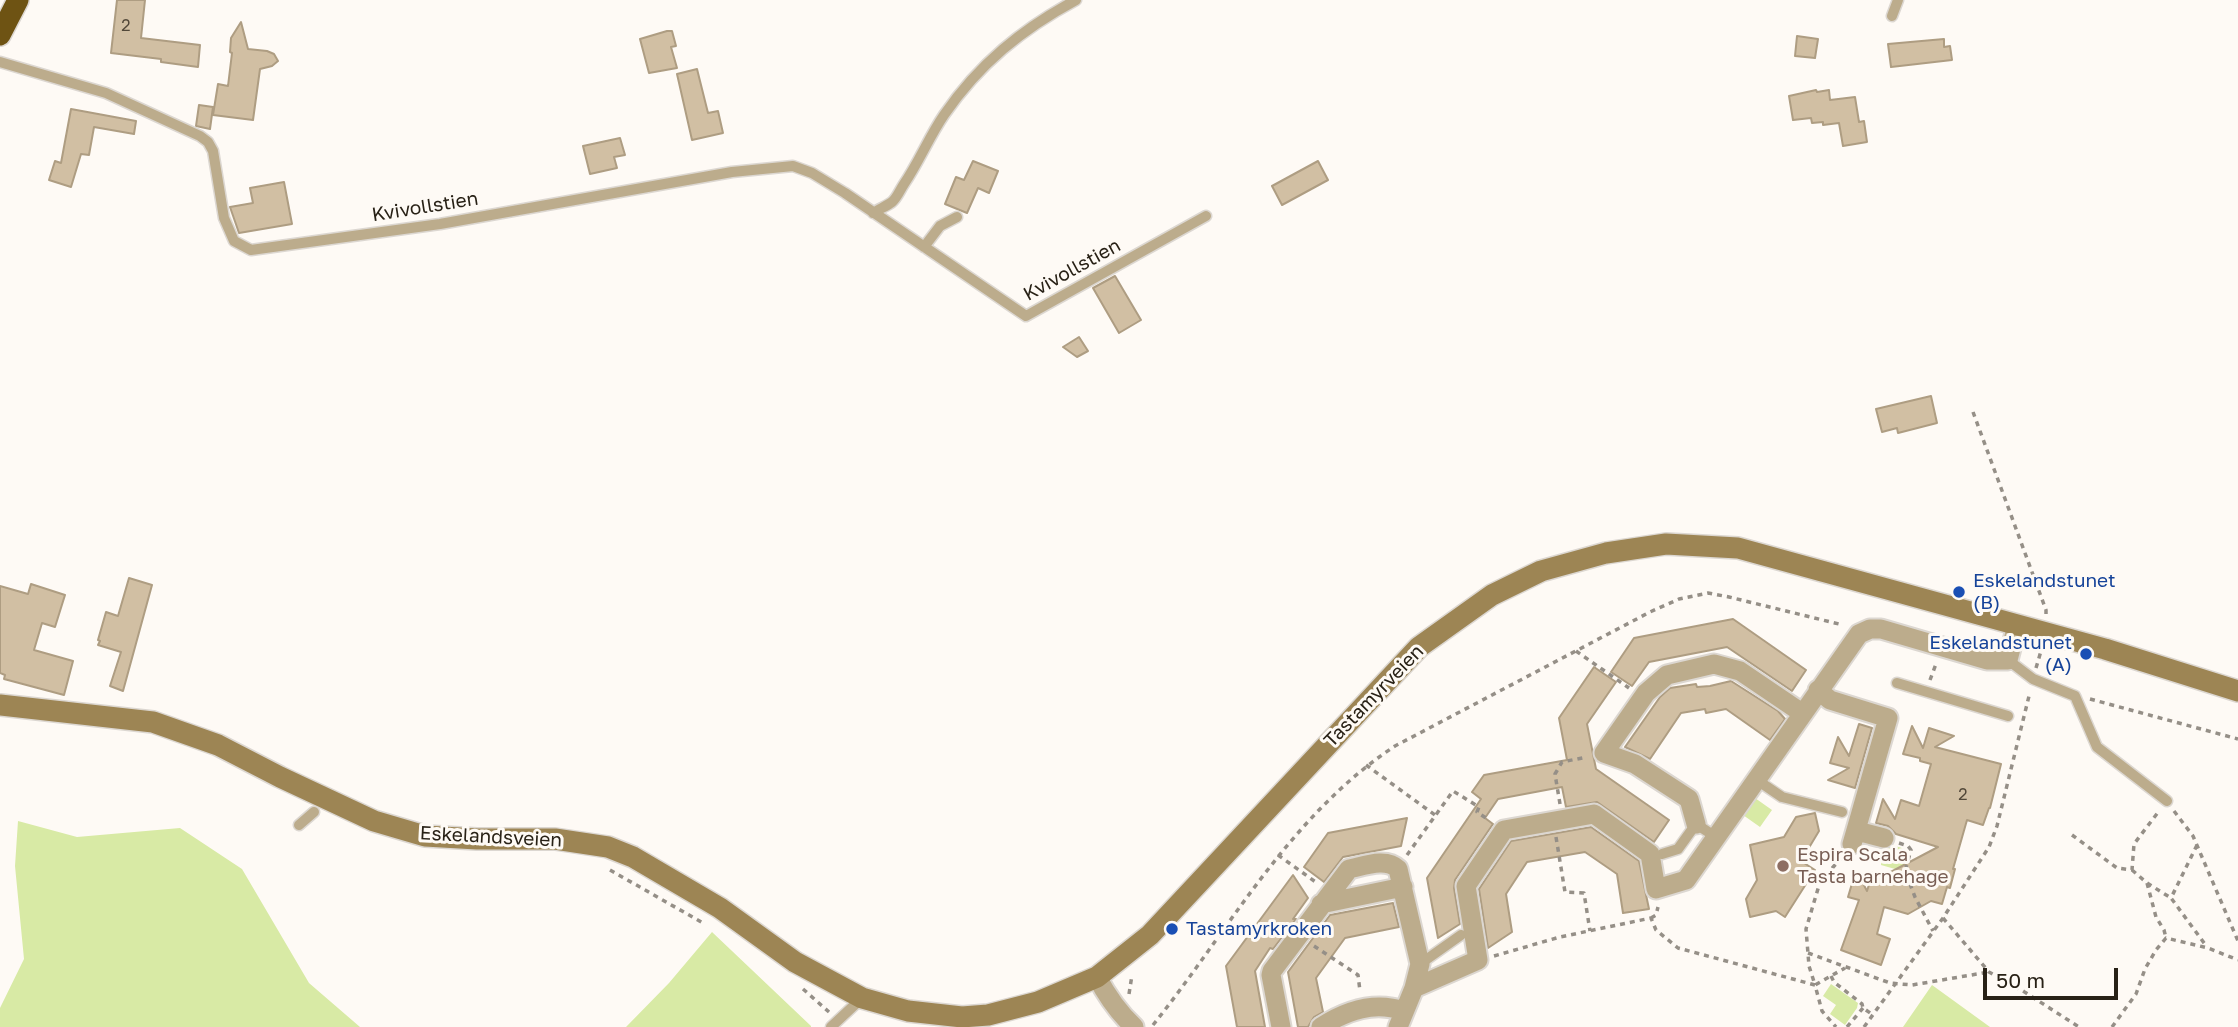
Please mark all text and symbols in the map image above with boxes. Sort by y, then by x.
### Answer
house number: 2 [121,16,131,36]
street label: Kvivollstien [370,187,480,227]
street label: Kvivollstien [1020,234,1124,306]
place label: Eskelandstunet (B) [1973,570,2116,614]
marker: Eskelandstunet (B) [1951,584,1967,600]
place label: Eskelandstunet (A) [1929,632,2072,676]
street label: Tastamyrveien [1319,640,1429,752]
marker: Eskelandstunet (A) [2078,646,2094,662]
house number: 2 [1958,785,1968,805]
street label: Eskelandsveien [419,822,563,852]
place label: Espira Scala Tasta barnehage [1797,844,1949,888]
marker: Espira Scala Tasta barnehage [1775,858,1791,874]
place label: Tastamyrkroken [1186,918,1332,940]
marker: Tastamyrkroken [1164,921,1180,937]
scale bar [1986,954,2121,998]
text: 50 m [1996,967,2045,993]

